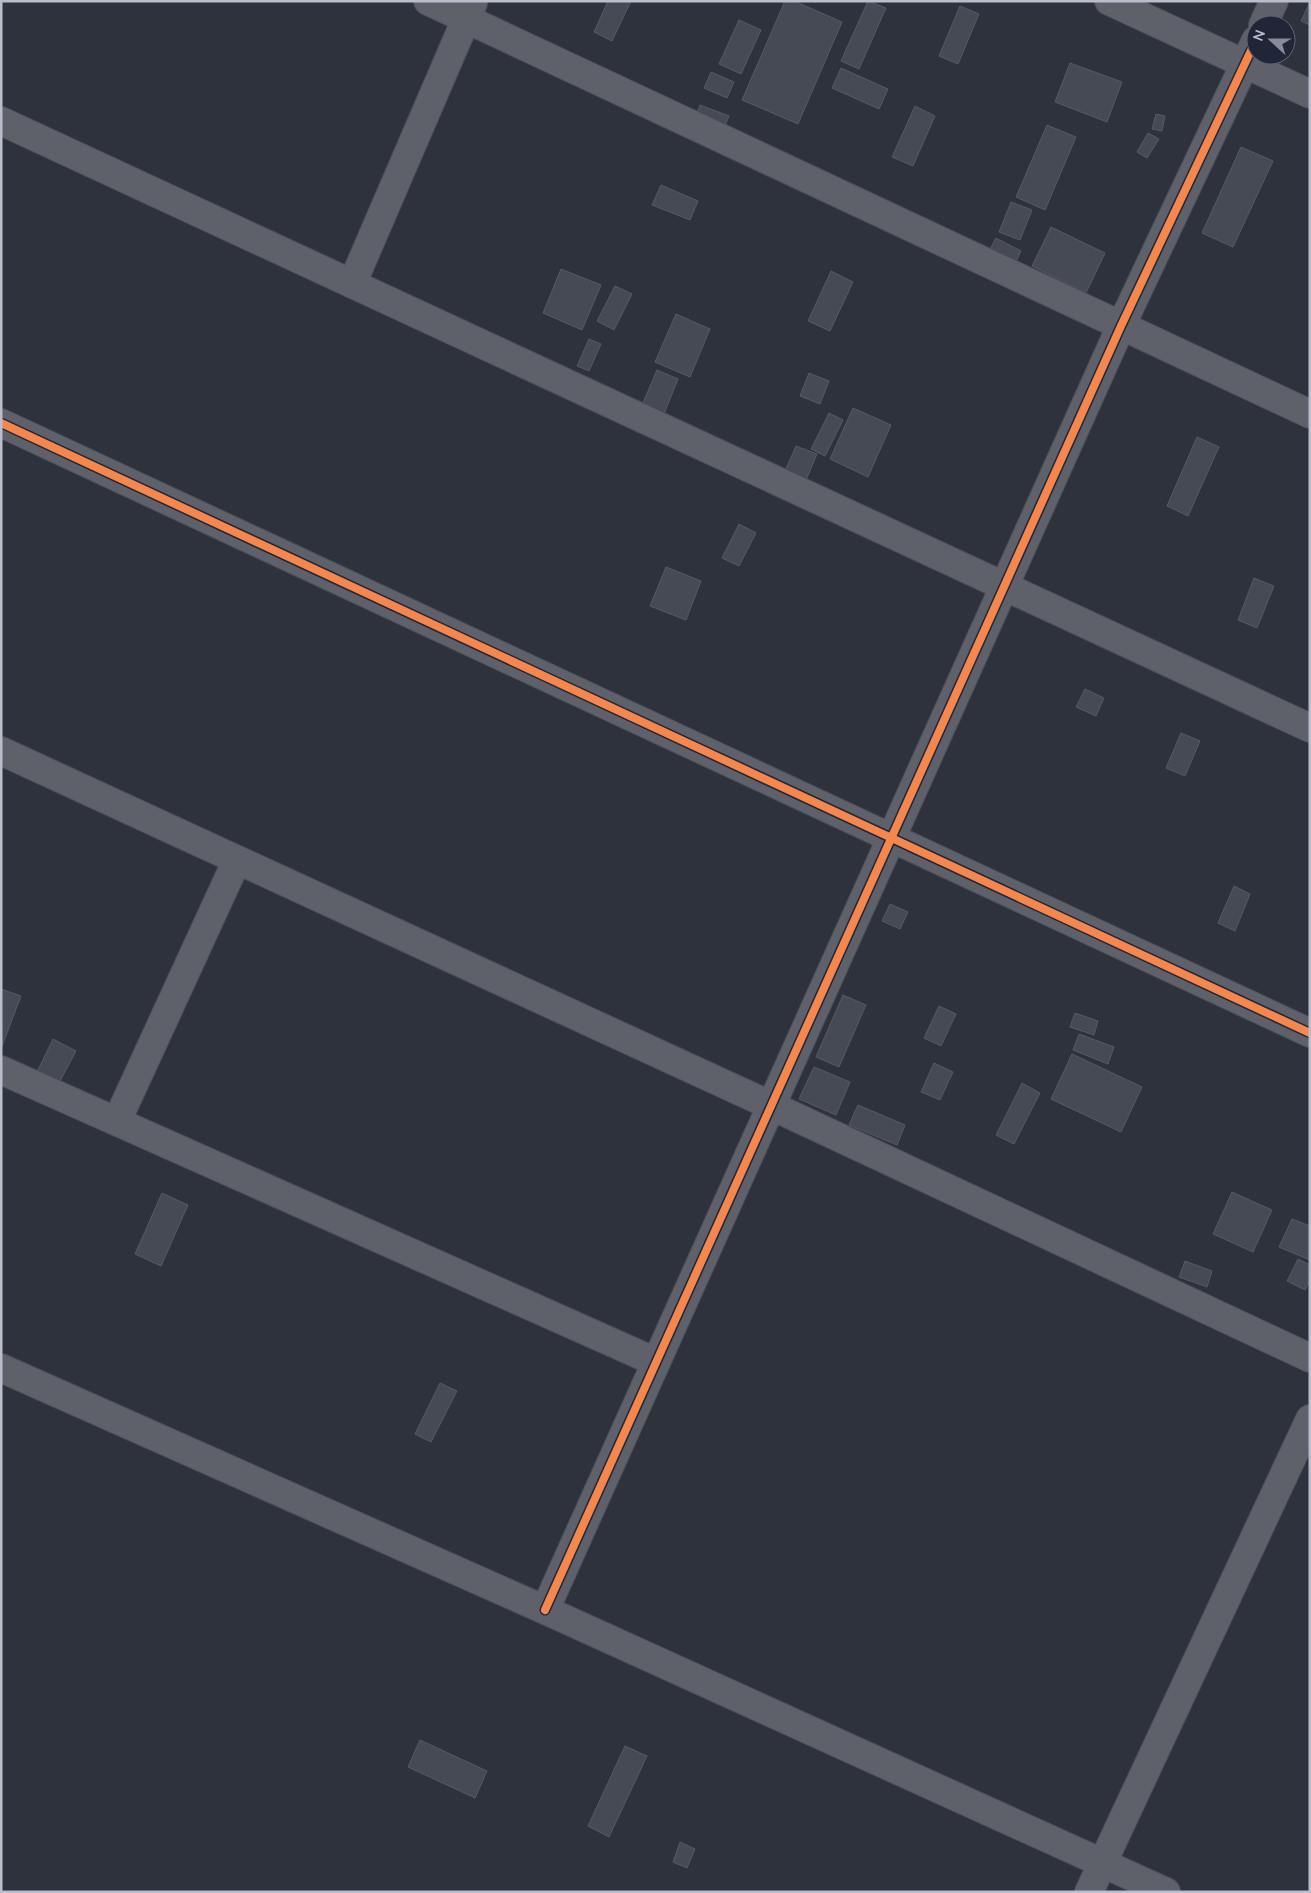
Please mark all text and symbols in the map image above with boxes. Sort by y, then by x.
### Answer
north arrow [1246,15,1296,65]
text: N [1249,27,1270,44]

